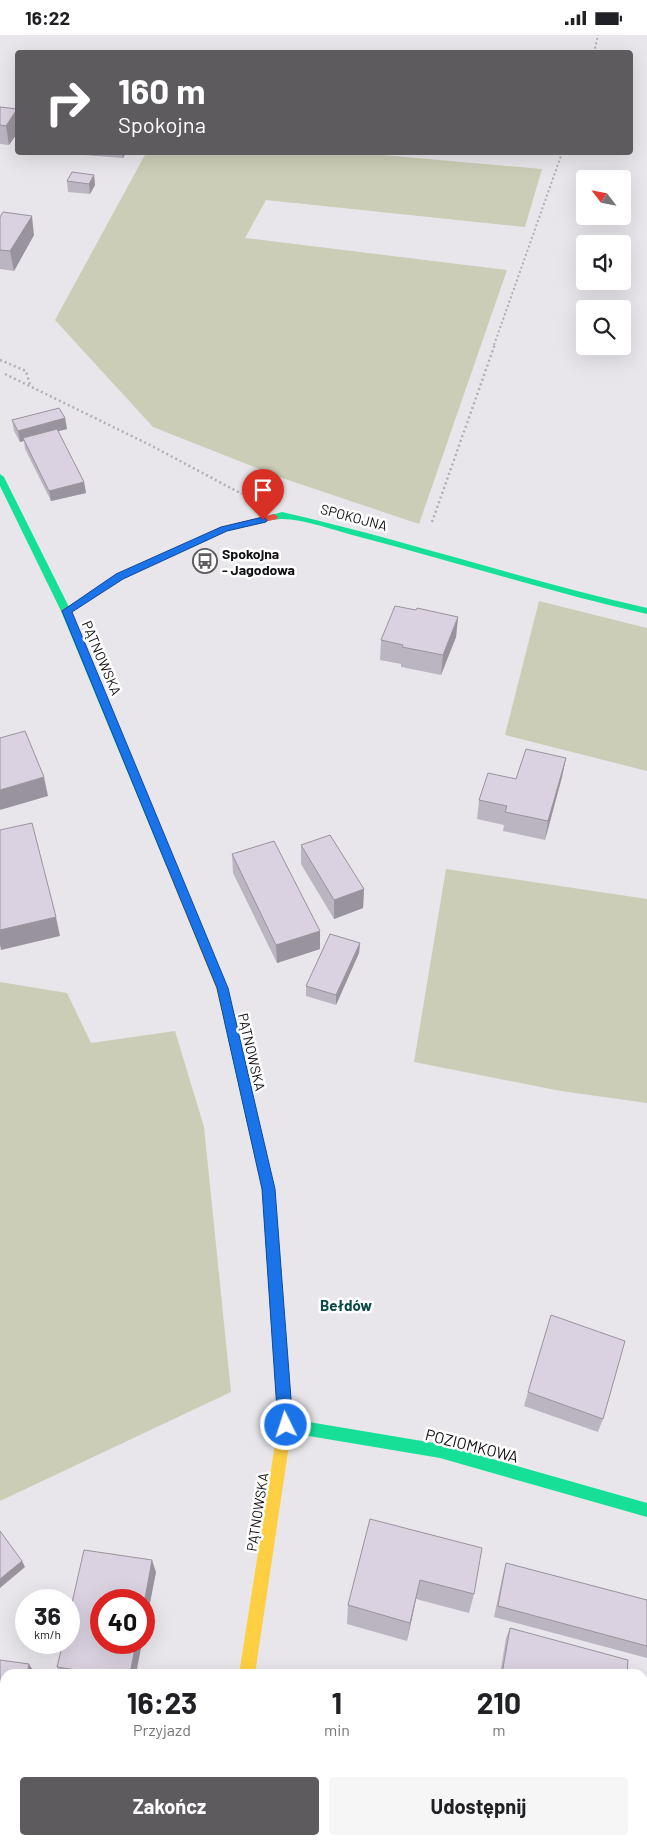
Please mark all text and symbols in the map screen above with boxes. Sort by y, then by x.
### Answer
text: 16:22 [25,6,70,29]
text: 160 m [118,69,205,111]
icon: right [35,70,100,135]
text: Spokojna [118,111,206,137]
north arrow [576,170,631,225]
map controls [576,170,631,355]
button: sound [576,235,631,290]
button: search [576,300,631,355]
pin [242,469,284,520]
icon: arrive [249,476,277,504]
street label: SPOKOJNA [319,500,390,534]
place label: Spokojna - Jagodowa [222,545,295,578]
bus stop icon: Spokojna - Jagodowa [192,548,218,574]
street label: PĄTNOWSKA [79,618,126,698]
street label: PĄTNOWSKA [235,1011,269,1093]
district label: Bełdów [320,1296,372,1314]
position arrow [259,1398,311,1450]
street label: POZIOMKOWA [423,1424,521,1466]
street label: PĄTNOWSKA [242,1471,272,1553]
speed limit sign: 40 [90,1589,155,1654]
text: 36 [34,1600,61,1630]
text: km/h [34,1627,61,1641]
text: 16:23 [127,1684,197,1720]
text: 1 [332,1684,342,1720]
text: 210 [477,1684,521,1720]
text: Przyjazd [133,1720,191,1739]
text: min [324,1720,350,1739]
text: m [492,1720,506,1739]
button: Zakończ [20,1777,319,1835]
button: Udostępnij [329,1777,628,1835]

